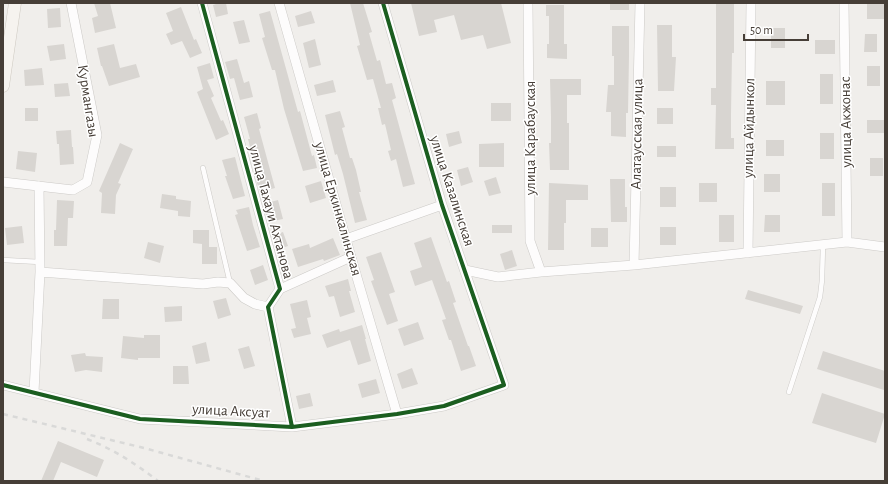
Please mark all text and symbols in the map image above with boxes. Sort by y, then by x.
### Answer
scale bar [744,16,808,42]
text: 50 m [750,24,773,36]
street label: Курмангазы [75,64,101,138]
street label: улица Акжонас [838,76,854,169]
street label: Алатаусская улица [629,78,645,190]
street label: улица Айдынкол [741,78,757,179]
street label: улица Карабауская [523,81,538,196]
street label: улица Казалинская [427,133,477,248]
street label: улица Еркинкалинская [311,139,364,278]
street label: улица Тахауи Ахтанова [246,143,296,280]
street label: улица Аксуат [191,401,271,421]

